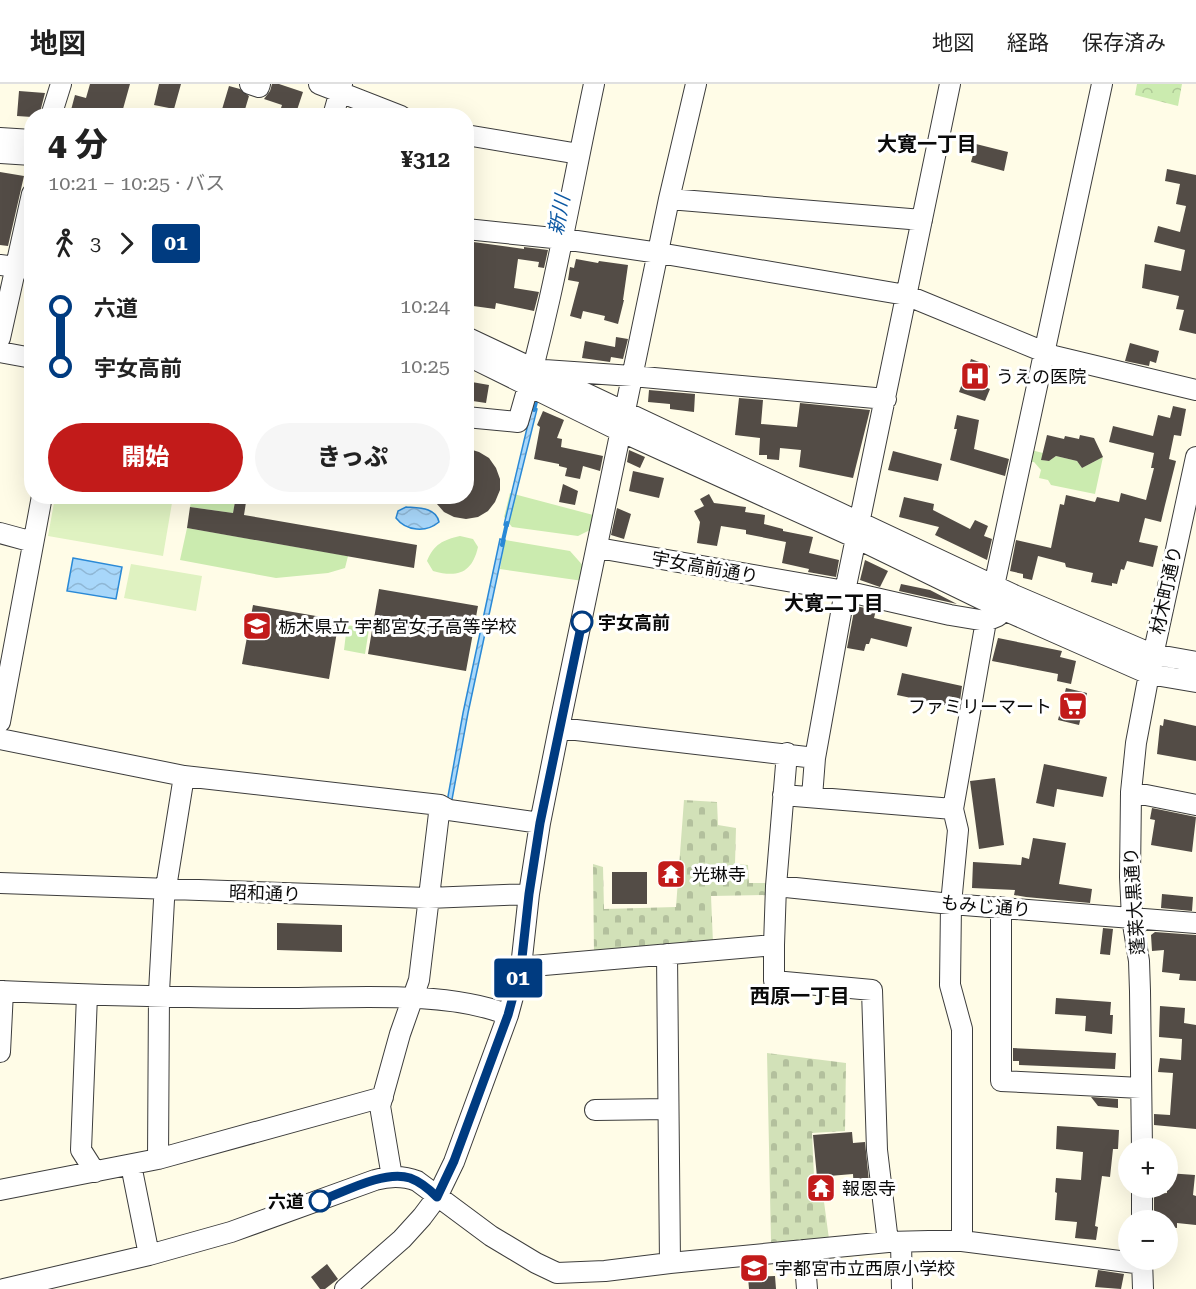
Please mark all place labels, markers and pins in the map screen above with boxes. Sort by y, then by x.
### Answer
hospital icon: うえの医院 [959,360,991,392]
place label: うえの医院 [996,366,1086,387]
school or university icon: 栃木県立 宇都宮女子高等学校 [241,610,273,642]
marker: 宇女高前 [571,611,593,633]
place label: 宇女高前 [598,612,670,633]
place label: 栃木県立 宇都宮女子高等学校 [278,616,517,637]
supermarket icon: ファミリーマート [1057,690,1089,722]
place label: ファミリーマート [908,696,1052,717]
temple icon: 光琳寺 [655,858,687,890]
place label: 光琳寺 [692,864,746,885]
temple icon: 報恩寺 [805,1172,837,1204]
place label: 報恩寺 [842,1178,896,1199]
marker: 六道 [309,1190,331,1212]
place label: 六道 [268,1191,304,1212]
school or university icon: 宇都宮市立西原小学校 [738,1252,770,1284]
place label: 宇都宮市立西原小学校 [775,1258,955,1279]

